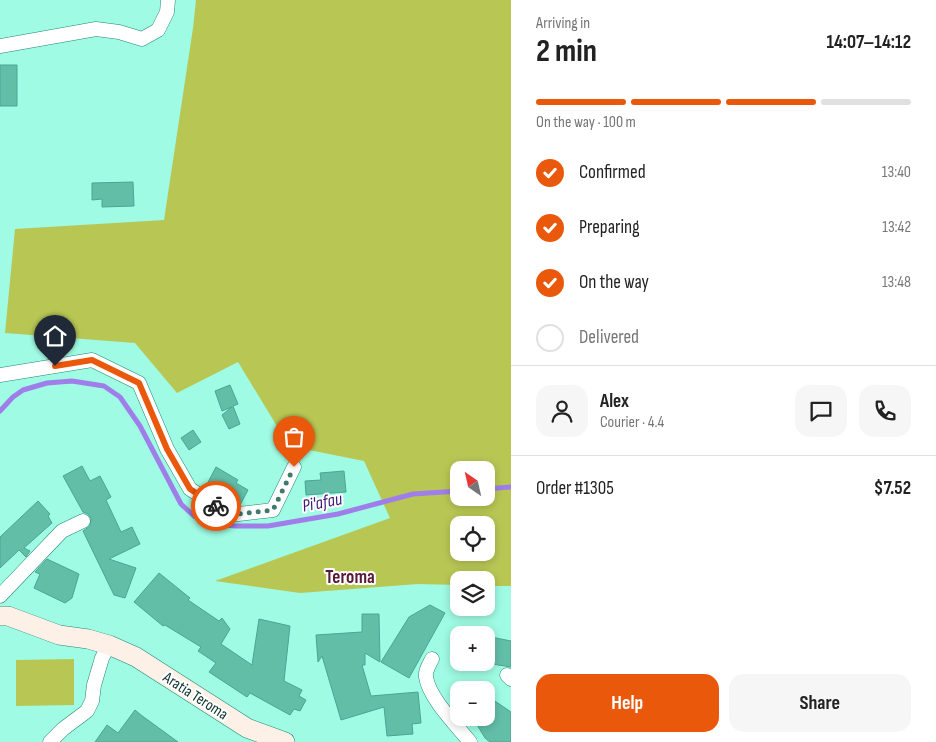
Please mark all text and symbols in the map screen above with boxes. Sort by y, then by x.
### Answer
text: Arriving in [536,14,590,33]
text: 14:07–14:12 [826,31,911,54]
text: 2 min [536,32,597,71]
text: On the way · 100 m [536,113,636,132]
icon: check [536,159,564,187]
text: Confirmed [579,161,646,184]
text: 13:40 [882,163,911,182]
icon: check [536,214,564,242]
text: Preparing [579,216,640,239]
text: 13:42 [882,218,911,237]
icon: check [536,269,564,297]
text: On the way [579,271,649,294]
text: 13:48 [882,273,911,292]
pin [34,315,76,366]
icon: home [41,322,69,350]
text: Delivered [579,326,639,349]
button: person [536,385,588,437]
button: chat [795,385,847,437]
button: phone [859,385,911,437]
text: Alex [600,390,629,413]
text: Courier · 4.4 [600,413,664,432]
pin [273,416,315,467]
icon: bag [280,423,308,451]
north arrow [450,461,495,506]
map controls [450,461,495,726]
text: Order #1305 [536,477,614,500]
text: $7.52 [874,477,911,500]
courier [191,481,241,531]
water label: Pi'afau [300,488,344,517]
icon: bike [202,492,230,520]
button: locate [450,516,495,561]
district label: Teroma [325,566,375,589]
button: layers [450,571,495,616]
button: + [450,626,495,671]
street label: Aratia Teroma [158,668,231,724]
button: Help [536,674,719,732]
button: Share [729,674,911,732]
button: − [450,681,495,726]

